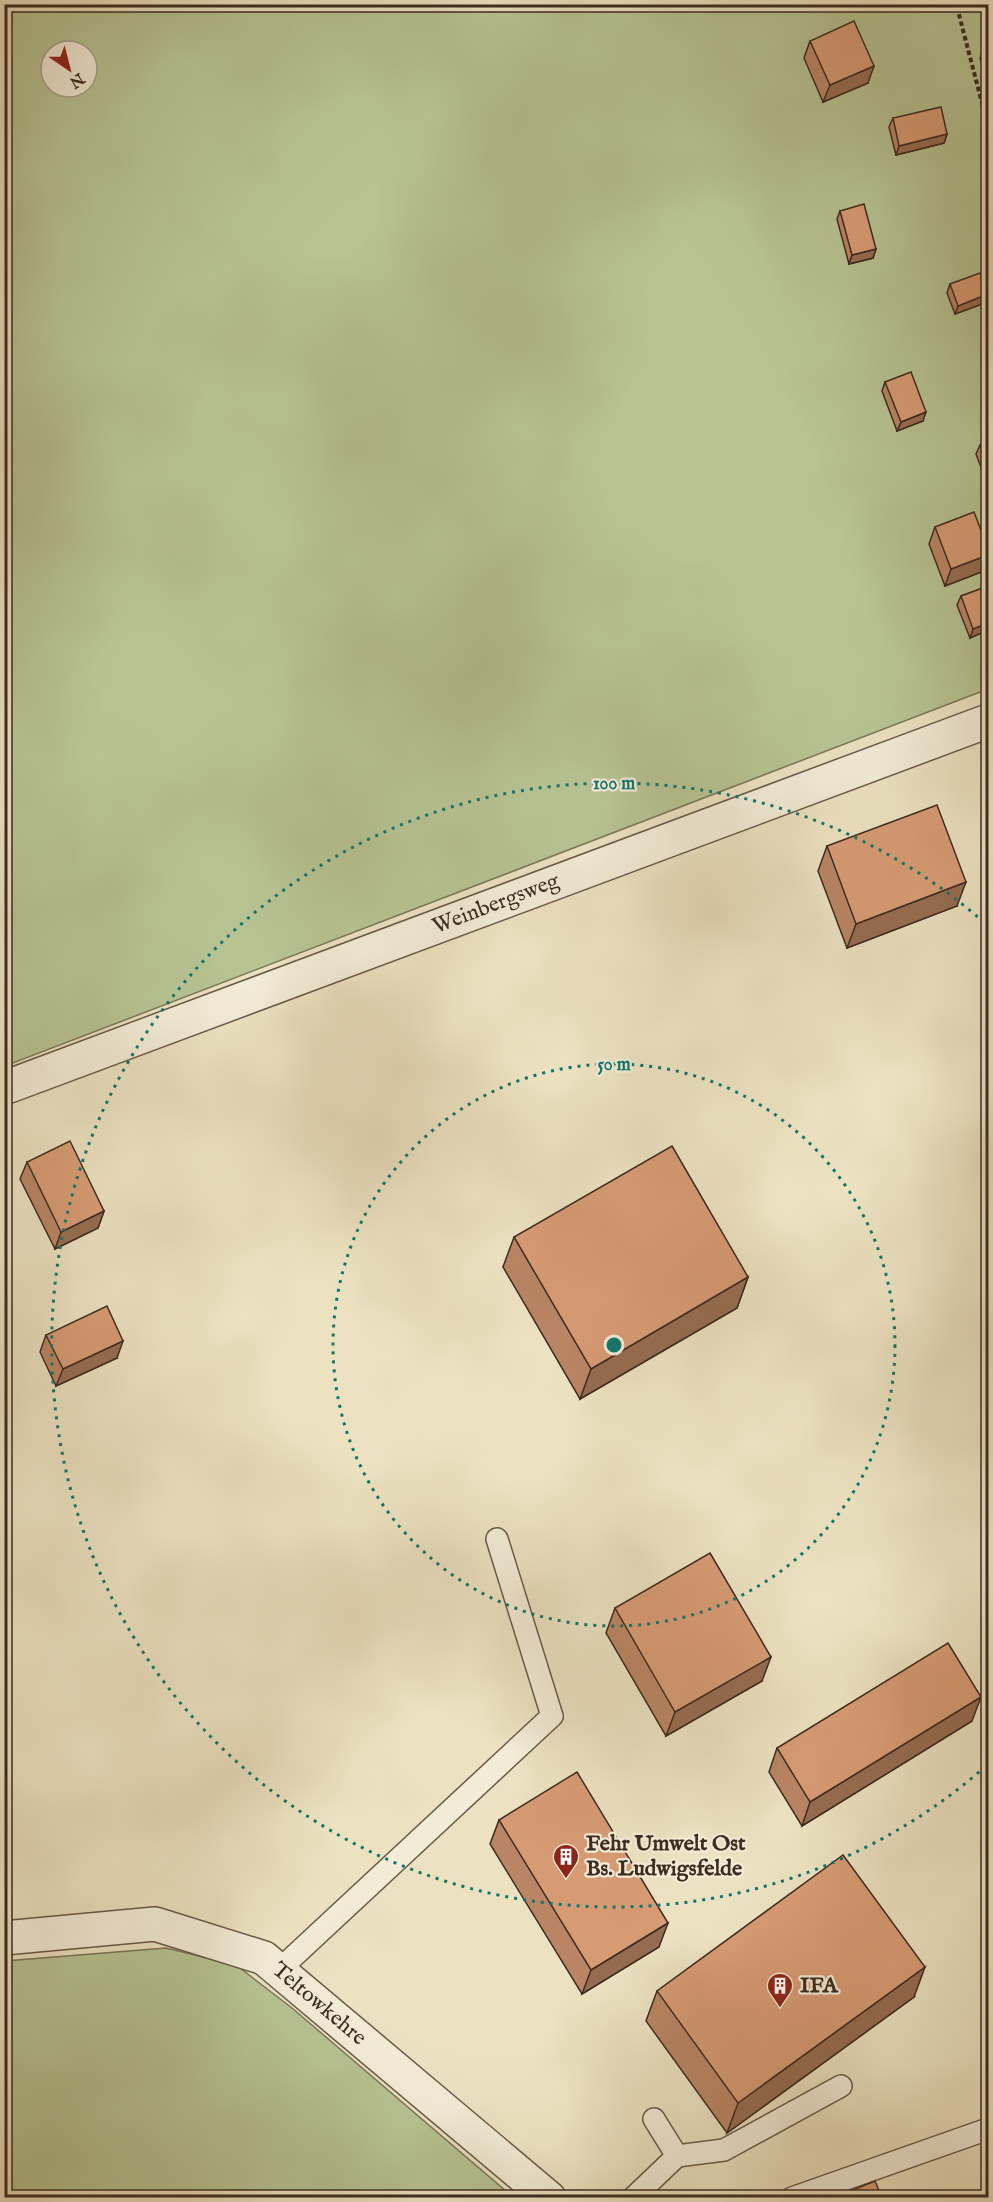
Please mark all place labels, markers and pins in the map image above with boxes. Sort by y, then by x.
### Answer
centre of rings [604,1335,624,1355]
place label: Fehr Umwelt Ost Bs. Ludwigsfelde [586,1830,746,1883]
building icon: Fehr Umwelt Ost Bs. Ludwigsfelde [551,1842,581,1880]
building icon: IFA [765,1971,795,2009]
place label: IFA [800,1972,839,2000]

